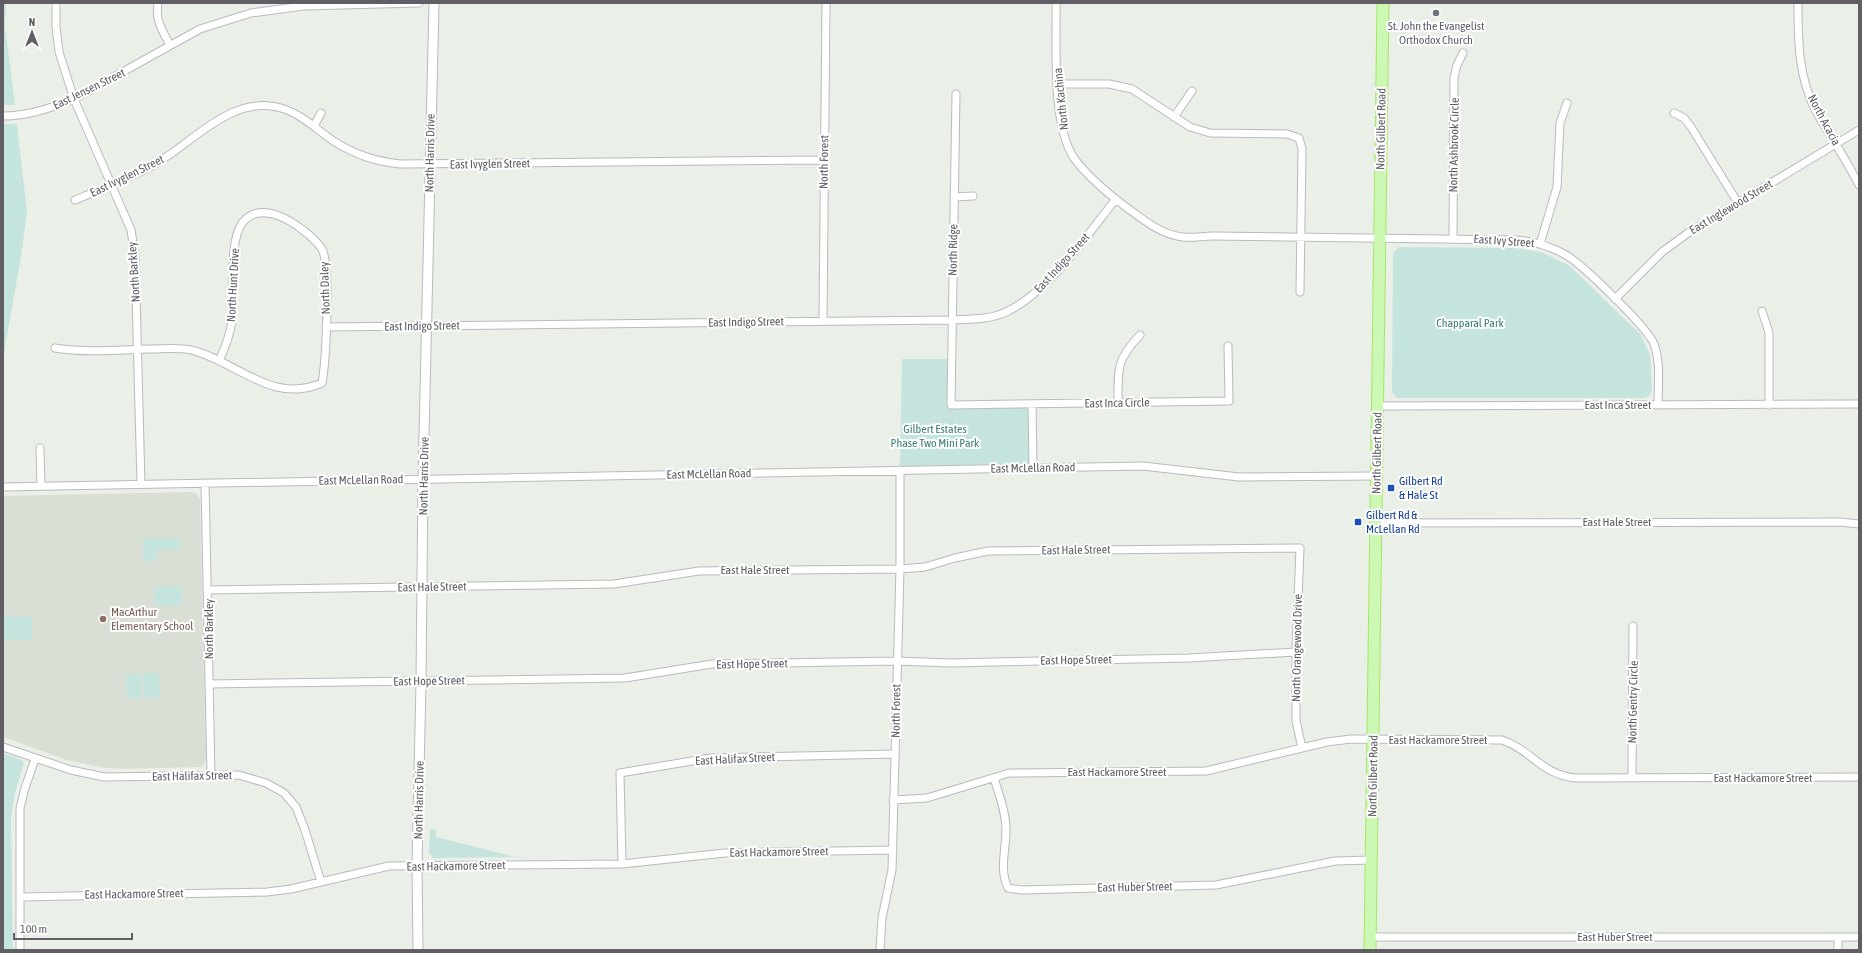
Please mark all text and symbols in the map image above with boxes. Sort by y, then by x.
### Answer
marker: St. John the Evangelist Orthodox Church [1431,8,1441,18]
north arrow [12,12,52,52]
text: N [29,16,35,28]
place label: St. John the Evangelist Orthodox Church [1388,19,1485,47]
street label: East Jensen Street [51,65,128,113]
street label: North Kachina [1051,67,1071,131]
street label: North Gilbert Road [1373,88,1389,170]
street label: North Acacia [1805,92,1843,148]
street label: North Ashbrook Circle [1446,97,1462,193]
street label: North Harris Drive [422,114,438,192]
street label: North Forest [817,134,831,189]
street label: East Ivyglen Street [88,152,167,200]
street label: East Ivyglen Street [450,156,531,172]
street label: East Inglewood Street [1687,176,1776,237]
street label: North Ridge [946,224,960,276]
street label: East Indigo Street [1031,230,1093,296]
street label: East Ivy Street [1473,232,1535,250]
street label: North Barkley [125,241,143,303]
street label: North Hunt Drive [224,248,242,322]
street label: North Daley [317,261,333,315]
street label: East Indigo Street [708,314,785,330]
park label: Chapparal Park [1436,316,1504,330]
street label: East Indigo Street [384,318,461,334]
street label: East Inca Circle [1084,395,1150,411]
street label: East Inca Street [1585,398,1652,412]
street label: North Gilbert Road [1369,412,1385,494]
park label: Gilbert Estates Phase Two Mini Park [891,422,980,450]
street label: North Harris Drive [416,437,432,515]
street label: East McLellan Road [990,460,1076,476]
street label: East McLellan Road [666,466,752,482]
street label: East McLellan Road [318,472,404,488]
place label: Gilbert Rd & Hale St [1399,474,1443,502]
marker: Gilbert Rd & Hale St [1386,483,1396,493]
place label: Gilbert Rd & McLellan Rd [1366,508,1420,536]
street label: East Hale Street [1582,515,1652,529]
marker: Gilbert Rd & McLellan Rd [1353,517,1363,527]
street label: East Hale Street [1041,542,1111,558]
street label: East Hale Street [720,563,790,577]
street label: East Hale Street [397,579,467,595]
street label: North Orangewood Drive [1289,594,1305,702]
street label: North Barkley [202,599,216,659]
place label: MacArthur Elementary School [111,605,194,633]
marker: MacArthur Elementary School [98,614,108,624]
street label: East Hope Street [1040,652,1113,668]
street label: East Hope Street [716,656,789,672]
street label: North Gentry Circle [1625,660,1641,744]
street label: East Hope Street [393,673,466,689]
street label: North Forest [889,683,903,738]
street label: East Hackamore Street [1388,733,1488,747]
street label: North Gilbert Road [1365,735,1381,817]
street label: East Halifax Street [695,750,776,768]
street label: North Harris Drive [411,761,427,839]
street label: East Hackamore Street [1067,765,1167,779]
street label: East Halifax Street [152,768,233,784]
street label: East Hackamore Street [1713,771,1813,785]
street label: East Hackamore Street [729,844,829,860]
street label: East Hackamore Street [406,858,506,874]
street label: East Huber Street [1097,879,1173,895]
street label: East Hackamore Street [84,886,184,902]
scale bar [14,915,132,941]
text: 100 m [20,922,47,936]
street label: East Huber Street [1577,930,1653,944]

